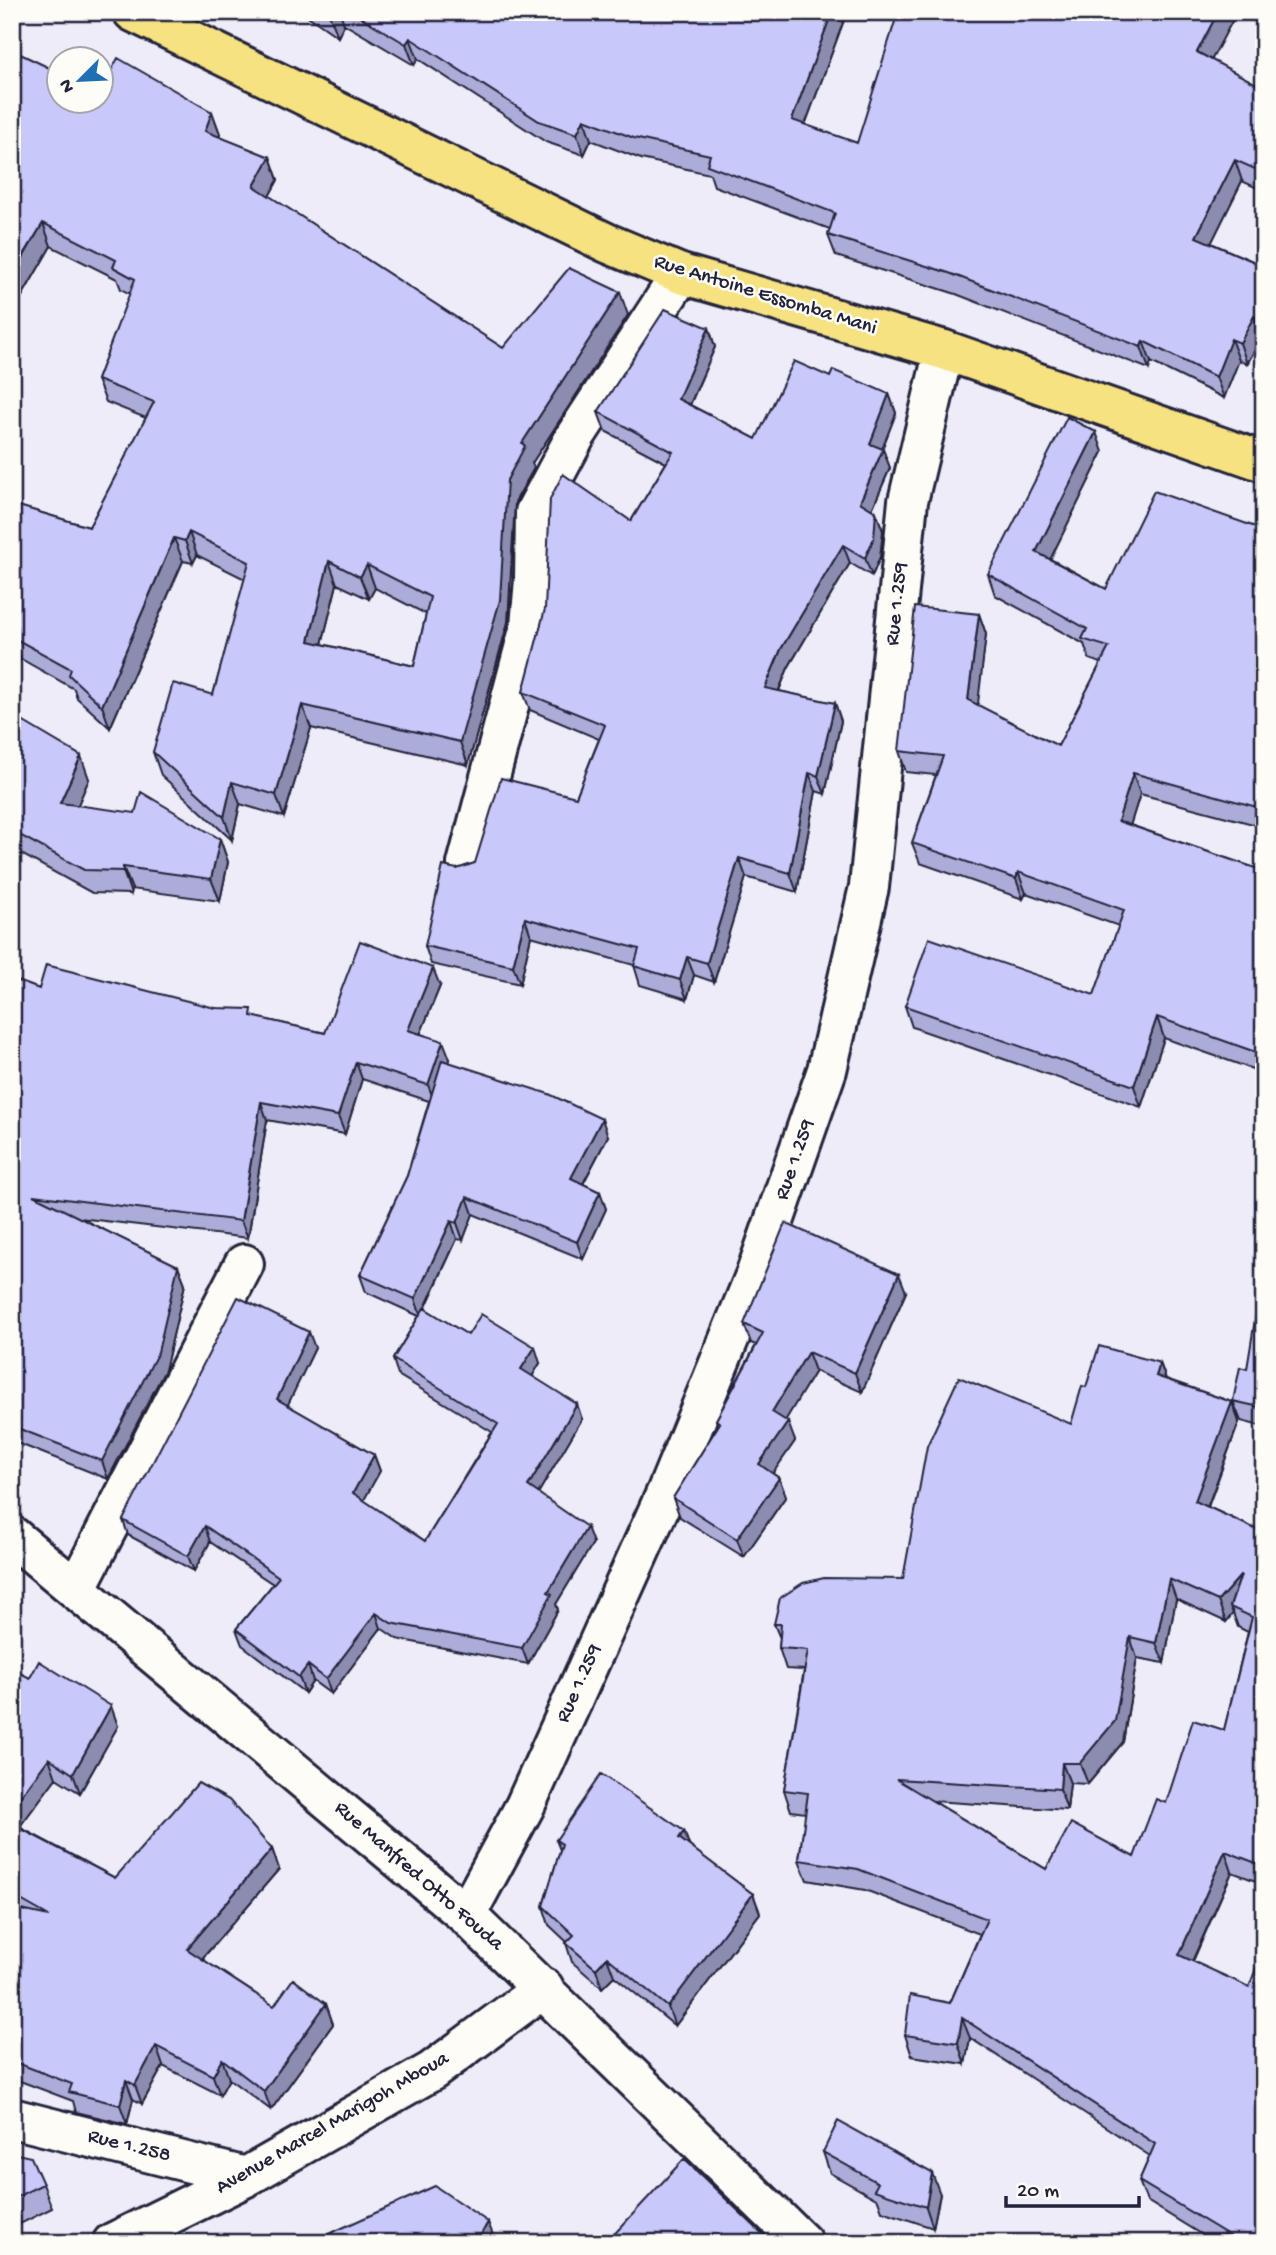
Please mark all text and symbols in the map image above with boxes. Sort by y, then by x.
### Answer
north arrow [46,46,116,116]
text: N [55,75,81,96]
street label: Rue Antoine Essomba Mani [651,250,879,342]
street label: Rue 1.259 [881,561,915,647]
street label: Rue 1.259 [771,1116,822,1204]
street label: Rue 1.259 [552,1640,609,1727]
street label: Rue Manfred Otto Fouda [328,1797,509,1958]
street label: Avenue Marcel Marigoh Mboua [212,2046,455,2201]
street label: Rue 1.258 [85,2125,173,2169]
scale bar [1006,2164,1140,2208]
text: 20 m [1017,2180,1059,2205]

